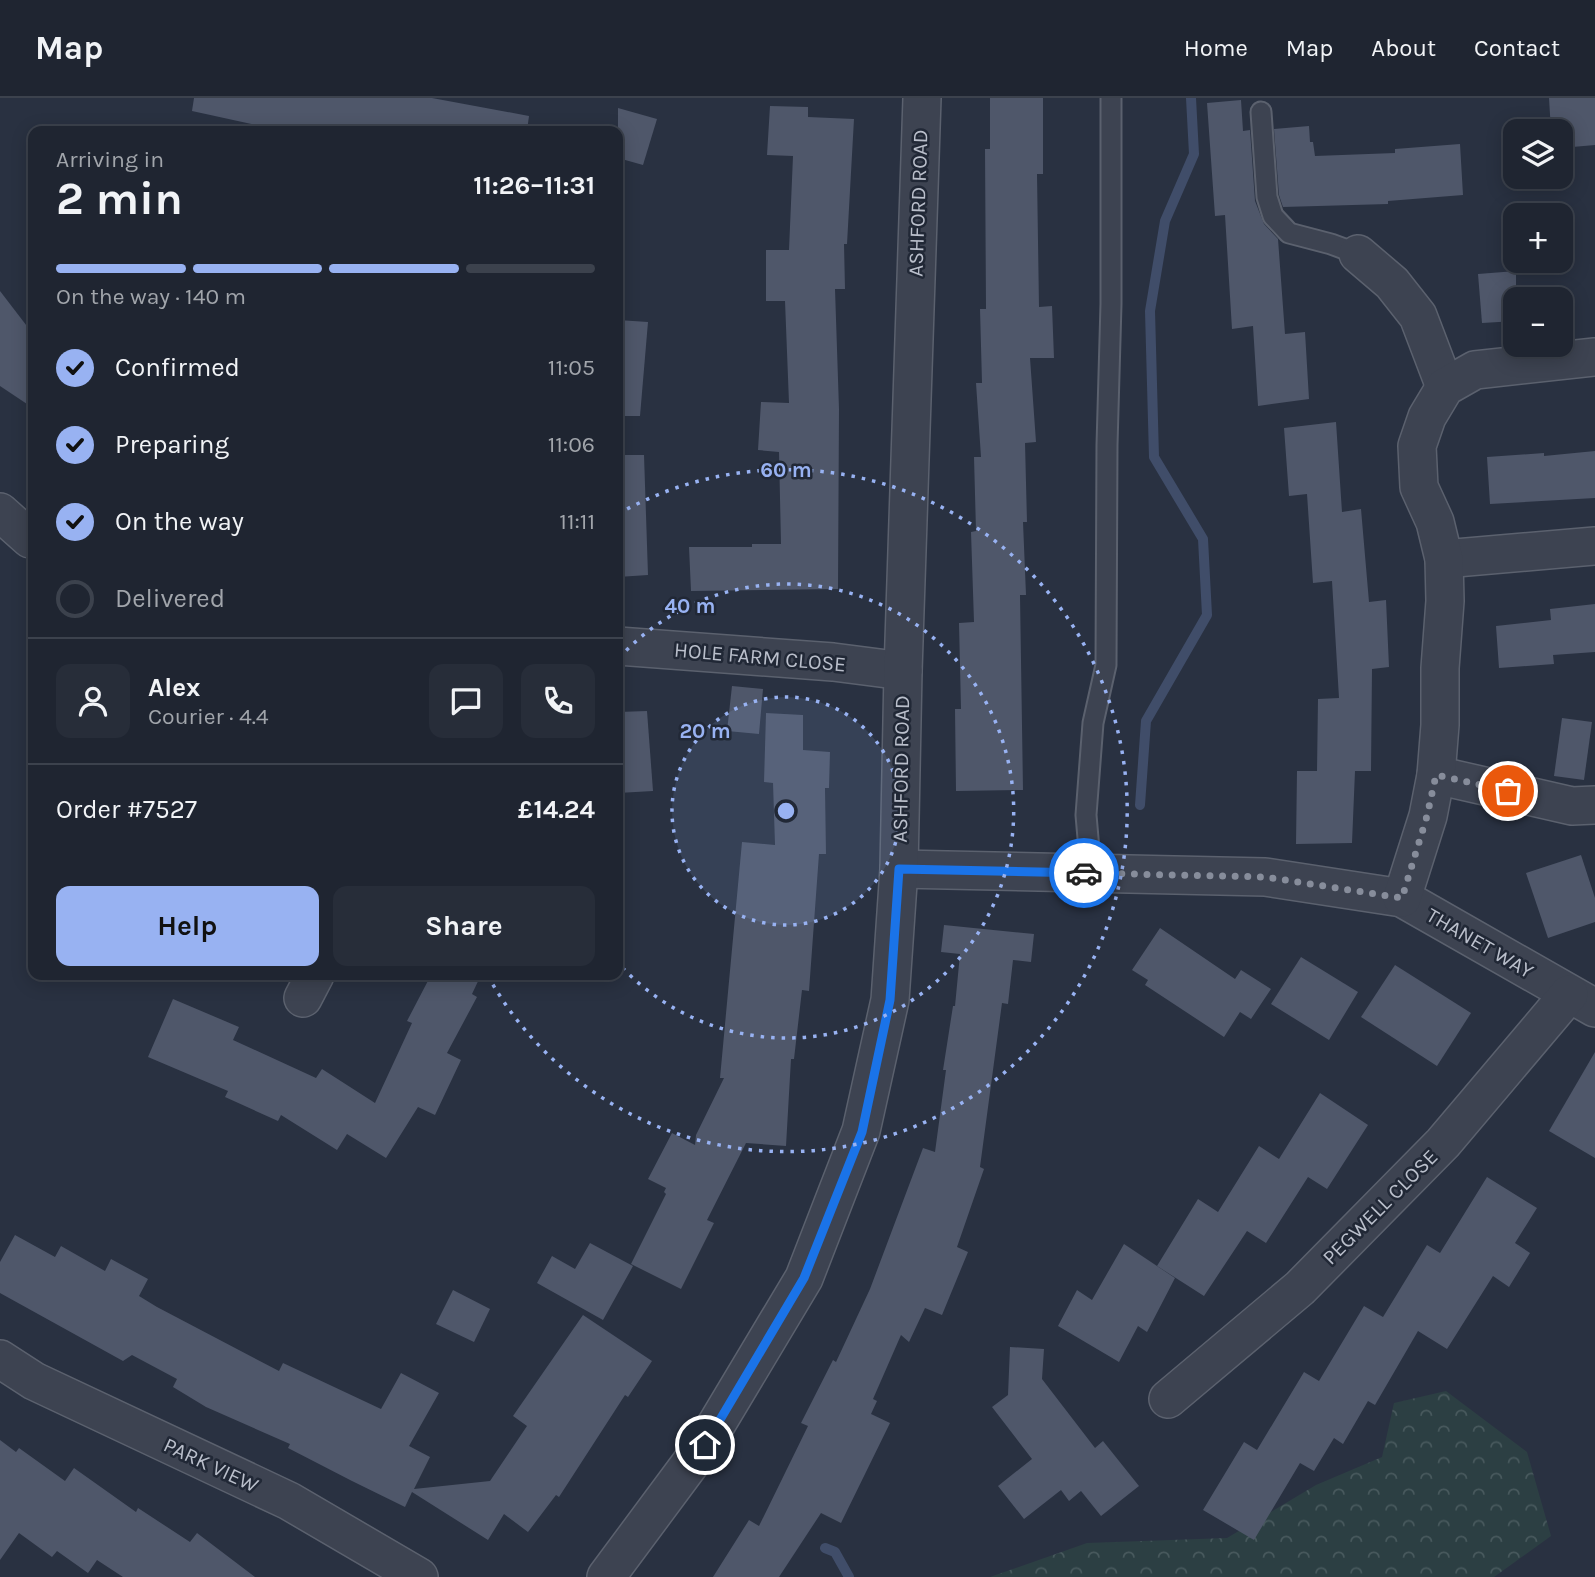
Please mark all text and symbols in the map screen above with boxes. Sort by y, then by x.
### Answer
text: Map [35,29,103,67]
text: Home [1184,34,1248,62]
text: Map [1286,34,1333,62]
text: About [1371,34,1436,62]
text: Contact [1474,34,1560,62]
map controls [1503,119,1573,357]
button: layers [1503,119,1573,189]
street label: ASHFORD ROAD [903,129,933,277]
text: Arriving in [56,146,164,173]
text: 11:26–11:31 [473,170,595,201]
text: 2 min [56,172,183,226]
button: + [1503,203,1573,273]
text: On the way · 140 m [56,283,246,310]
button: − [1503,287,1573,357]
icon: check [56,349,94,387]
text: Confirmed [115,352,240,383]
text: 11:05 [548,354,595,381]
icon: check [56,426,94,464]
text: Preparing [115,429,229,460]
text: 11:06 [548,431,595,458]
text: 60 m [760,458,812,482]
icon: check [56,503,94,541]
text: On the way [115,506,244,537]
text: 11:11 [559,508,595,535]
text: Delivered [115,583,225,614]
text: 40 m [664,594,716,618]
street label: HOLE FARM CLOSE [673,638,847,676]
button: person [56,664,130,738]
button: chat [429,664,503,738]
button: phone [521,664,595,738]
text: Alex [148,672,200,703]
street label: ASHFORD ROAD [888,695,914,843]
text: Courier · 4.4 [148,703,269,730]
text: 20 m [679,719,731,743]
pin [1478,761,1538,821]
icon: bag [1489,772,1527,810]
text: Order #7527 [56,794,197,825]
text: £14.24 [518,794,595,825]
centre of rings [774,799,798,823]
courier [1049,838,1119,908]
icon: car [1065,854,1103,892]
button: Help [56,886,319,966]
button: Share [333,886,595,966]
street label: THANET WAY [1422,903,1538,983]
street label: PEGWELL CLOSE [1317,1144,1443,1270]
pin [675,1415,735,1475]
icon: home [686,1426,724,1464]
street label: PARK VIEW [160,1433,262,1497]

